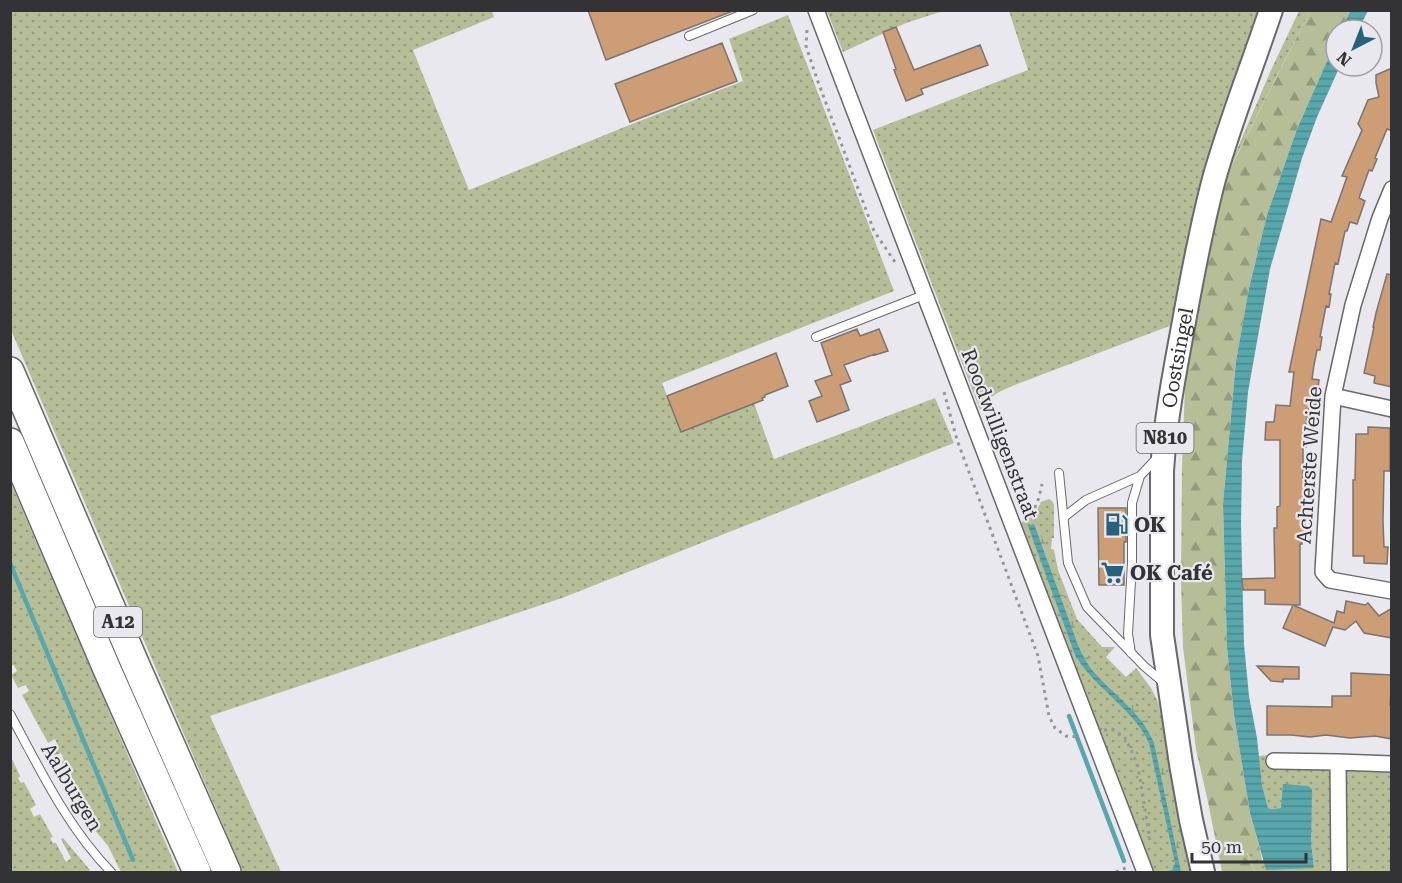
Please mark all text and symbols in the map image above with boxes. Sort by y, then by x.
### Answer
north arrow [1324,18,1384,78]
text: N [1333,48,1355,70]
street label: Oostsingel [1157,305,1198,410]
street label: Roodwilligenstraat [956,345,1044,523]
street label: Achterste Weide [1292,385,1326,545]
road number: N810 [1136,423,1194,453]
fuel station icon: OK [1103,512,1129,538]
place label: OK [1134,513,1166,537]
supermarket icon: OK Café [1099,560,1125,586]
place label: OK Café [1130,561,1213,585]
road number: A12 [94,607,142,637]
street label: Aalburgen [36,738,108,836]
scale bar [1192,826,1306,864]
text: 50 m [1201,836,1242,857]

